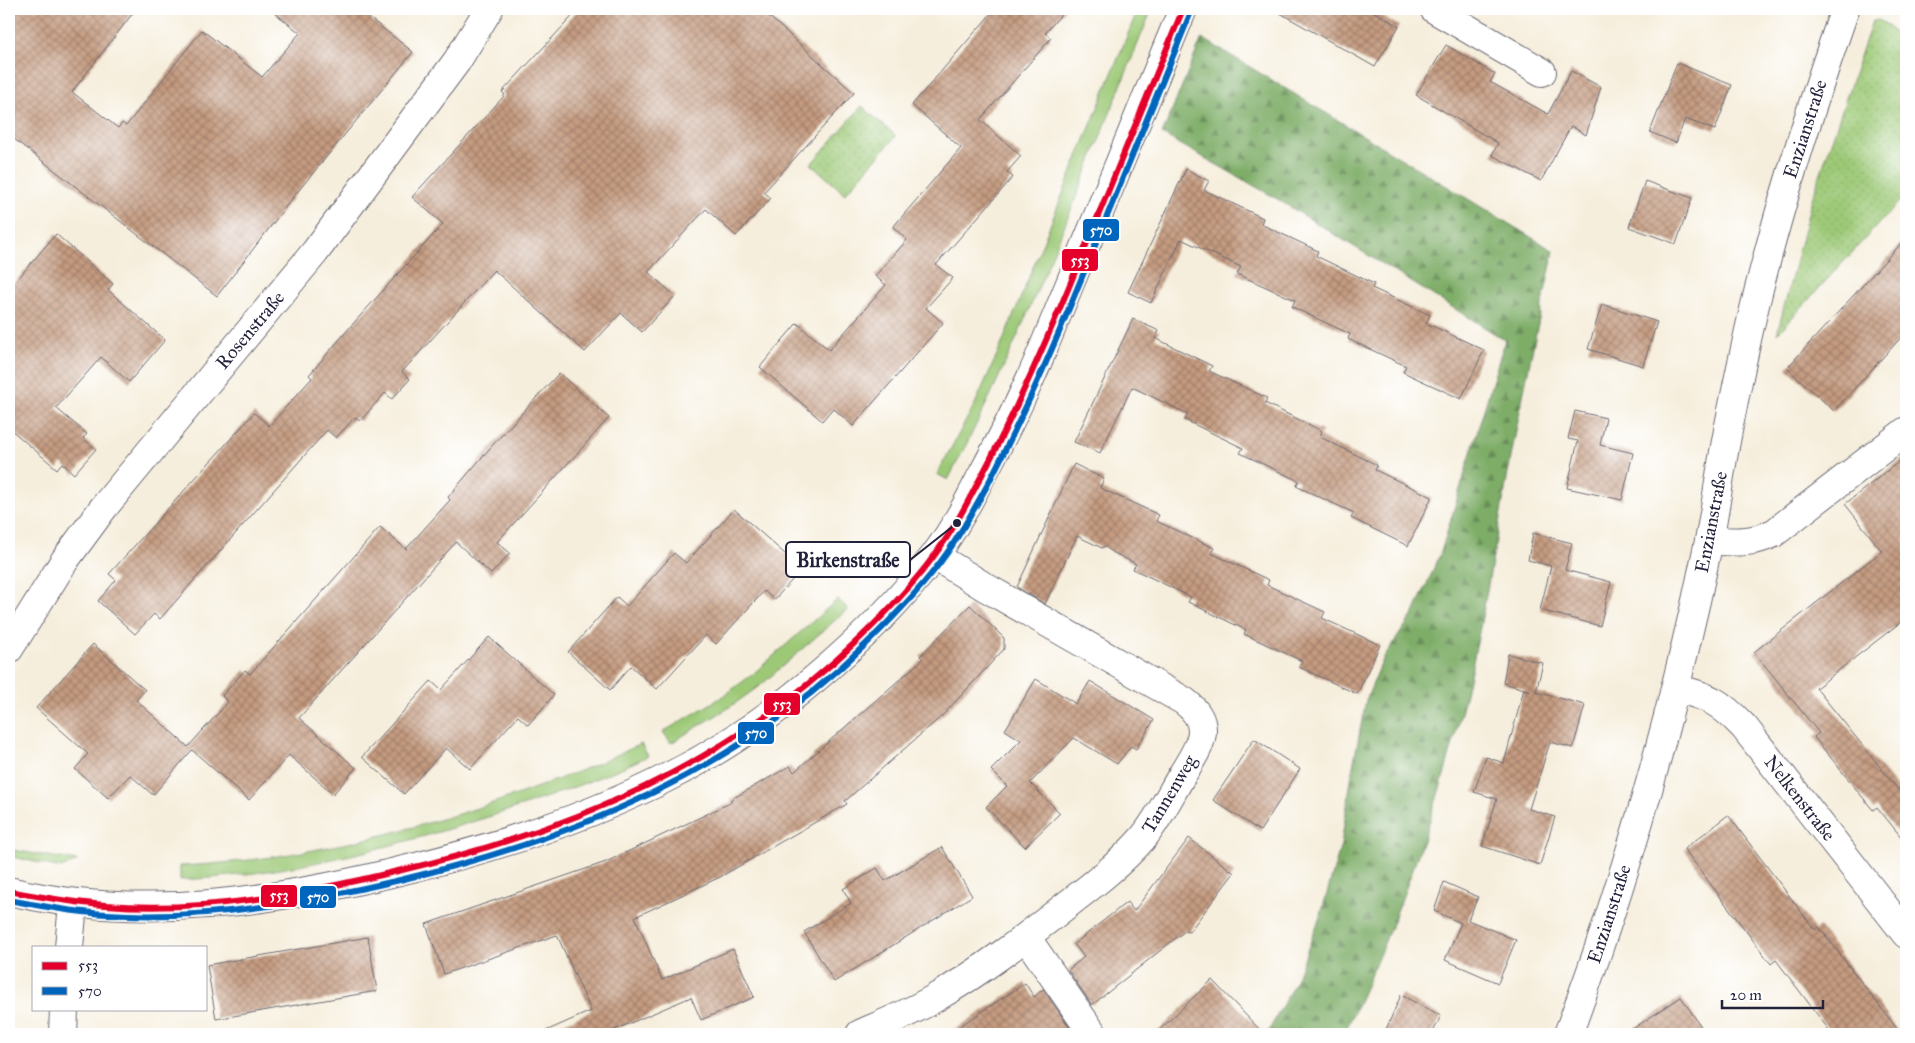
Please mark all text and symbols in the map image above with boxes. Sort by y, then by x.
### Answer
street label: Enzianstraße [1778,76,1832,181]
line badge: 570 [1082,218,1120,242]
text: 570 [1090,222,1112,239]
line badge: 553 [1061,248,1099,272]
text: 553 [1071,252,1090,270]
street label: Rosenstraße [211,286,289,374]
street label: Enzianstraße [1690,469,1732,575]
callout: Birkenstraße [786,542,910,577]
text: Birkenstraße [796,548,900,572]
line badge: 553 [763,692,801,716]
text: 553 [773,696,792,714]
line badge: 570 [737,721,775,745]
text: 570 [745,725,767,742]
street label: Tannenweg [1137,750,1202,838]
street label: Nelkenstraße [1759,751,1841,845]
street label: Enzianstraße [1582,861,1636,966]
line badge: 553 [260,884,298,908]
line badge: 570 [299,885,337,909]
text: 553 [270,887,289,905]
text: 570 [307,889,329,906]
legend [32,946,208,1010]
text: 553 [78,956,98,974]
scale bar [1722,978,1824,1010]
text: 570 [78,982,102,1000]
text: 20 m [1730,986,1762,1004]

